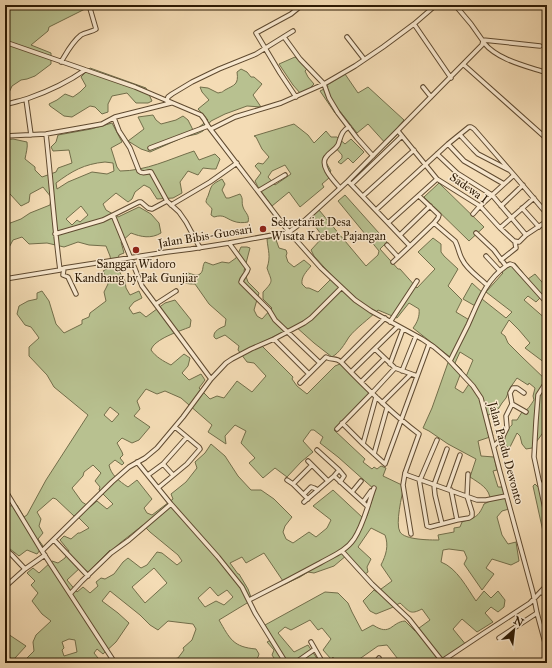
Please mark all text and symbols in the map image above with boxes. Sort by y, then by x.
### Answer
street label: Sadewa I [447,170,491,206]
place label: Sekretariat Desa Wisata Krebet Pajangan [271,215,386,244]
street label: Jalan Bibis-Guosari [155,222,254,252]
marker: Sekretariat Desa Wisata Krebet Pajangan [258,224,268,234]
marker: Sanggar Widoro Kandhang by Pak Gunjiar [131,245,141,255]
place label: Sanggar Widoro Kandhang by Pak Gunjiar [74,257,198,286]
street label: Jalan Pandu Dewonto [484,398,526,506]
north arrow [494,610,534,650]
text: N [511,614,526,630]

